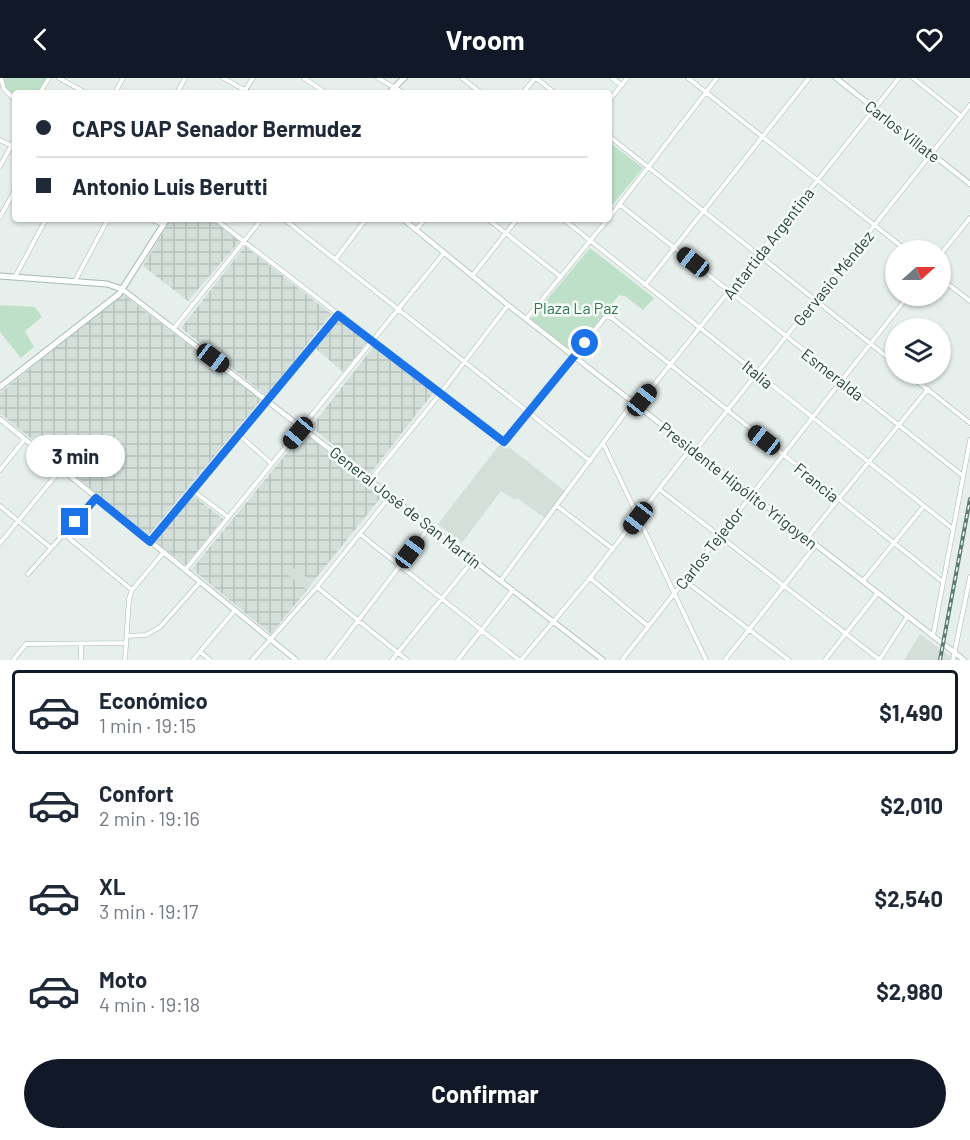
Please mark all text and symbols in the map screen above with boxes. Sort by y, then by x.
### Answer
icon: back [24,23,57,56]
text: Vroom [446,23,524,55]
icon: heart [913,23,946,56]
street label: Carlos Villate [862,96,944,166]
text: CAPS UAP Senador Bermudez [72,115,361,141]
text: Antonio Luis Berutti [72,173,268,199]
street label: Antartida Argentina [719,183,817,303]
street label: Gervasio Méndez [789,227,877,329]
north arrow [885,240,951,306]
map controls [885,240,951,384]
car [673,244,713,280]
park label: Plaza La Paz [533,298,619,317]
button: layers [885,318,951,384]
route start [571,329,598,356]
car [193,340,233,376]
street label: Esmeralda [798,344,868,404]
street label: Italia [739,356,777,392]
car [624,380,660,420]
car [280,413,316,453]
street label: Presidente Hipólito Yrigoyen [656,417,822,553]
car [744,422,784,458]
callout: 3 min [26,435,124,477]
street label: General José de San Martín [327,442,485,572]
text: 3 min [52,444,99,468]
street label: Francia [791,458,843,506]
car [620,498,656,538]
street label: Carlos Tejedor [671,503,747,593]
route end [61,508,88,535]
car [392,532,428,572]
icon: car [27,685,81,739]
text: Económico [99,687,208,713]
text: $1,490 [879,699,943,725]
text: 1 min · 19:15 [99,713,196,737]
icon: car [27,778,81,832]
text: Confort [99,780,174,806]
text: $2,010 [880,792,943,818]
text: 2 min · 19:16 [99,806,200,830]
icon: car [27,871,81,925]
text: XL [99,873,125,899]
text: $2,540 [875,885,943,911]
text: 3 min · 19:17 [99,899,199,923]
icon: car [27,964,81,1018]
text: Moto [99,966,147,992]
text: $2,980 [876,978,943,1004]
text: 4 min · 19:18 [99,992,200,1016]
button: Confirmar [24,1059,946,1128]

